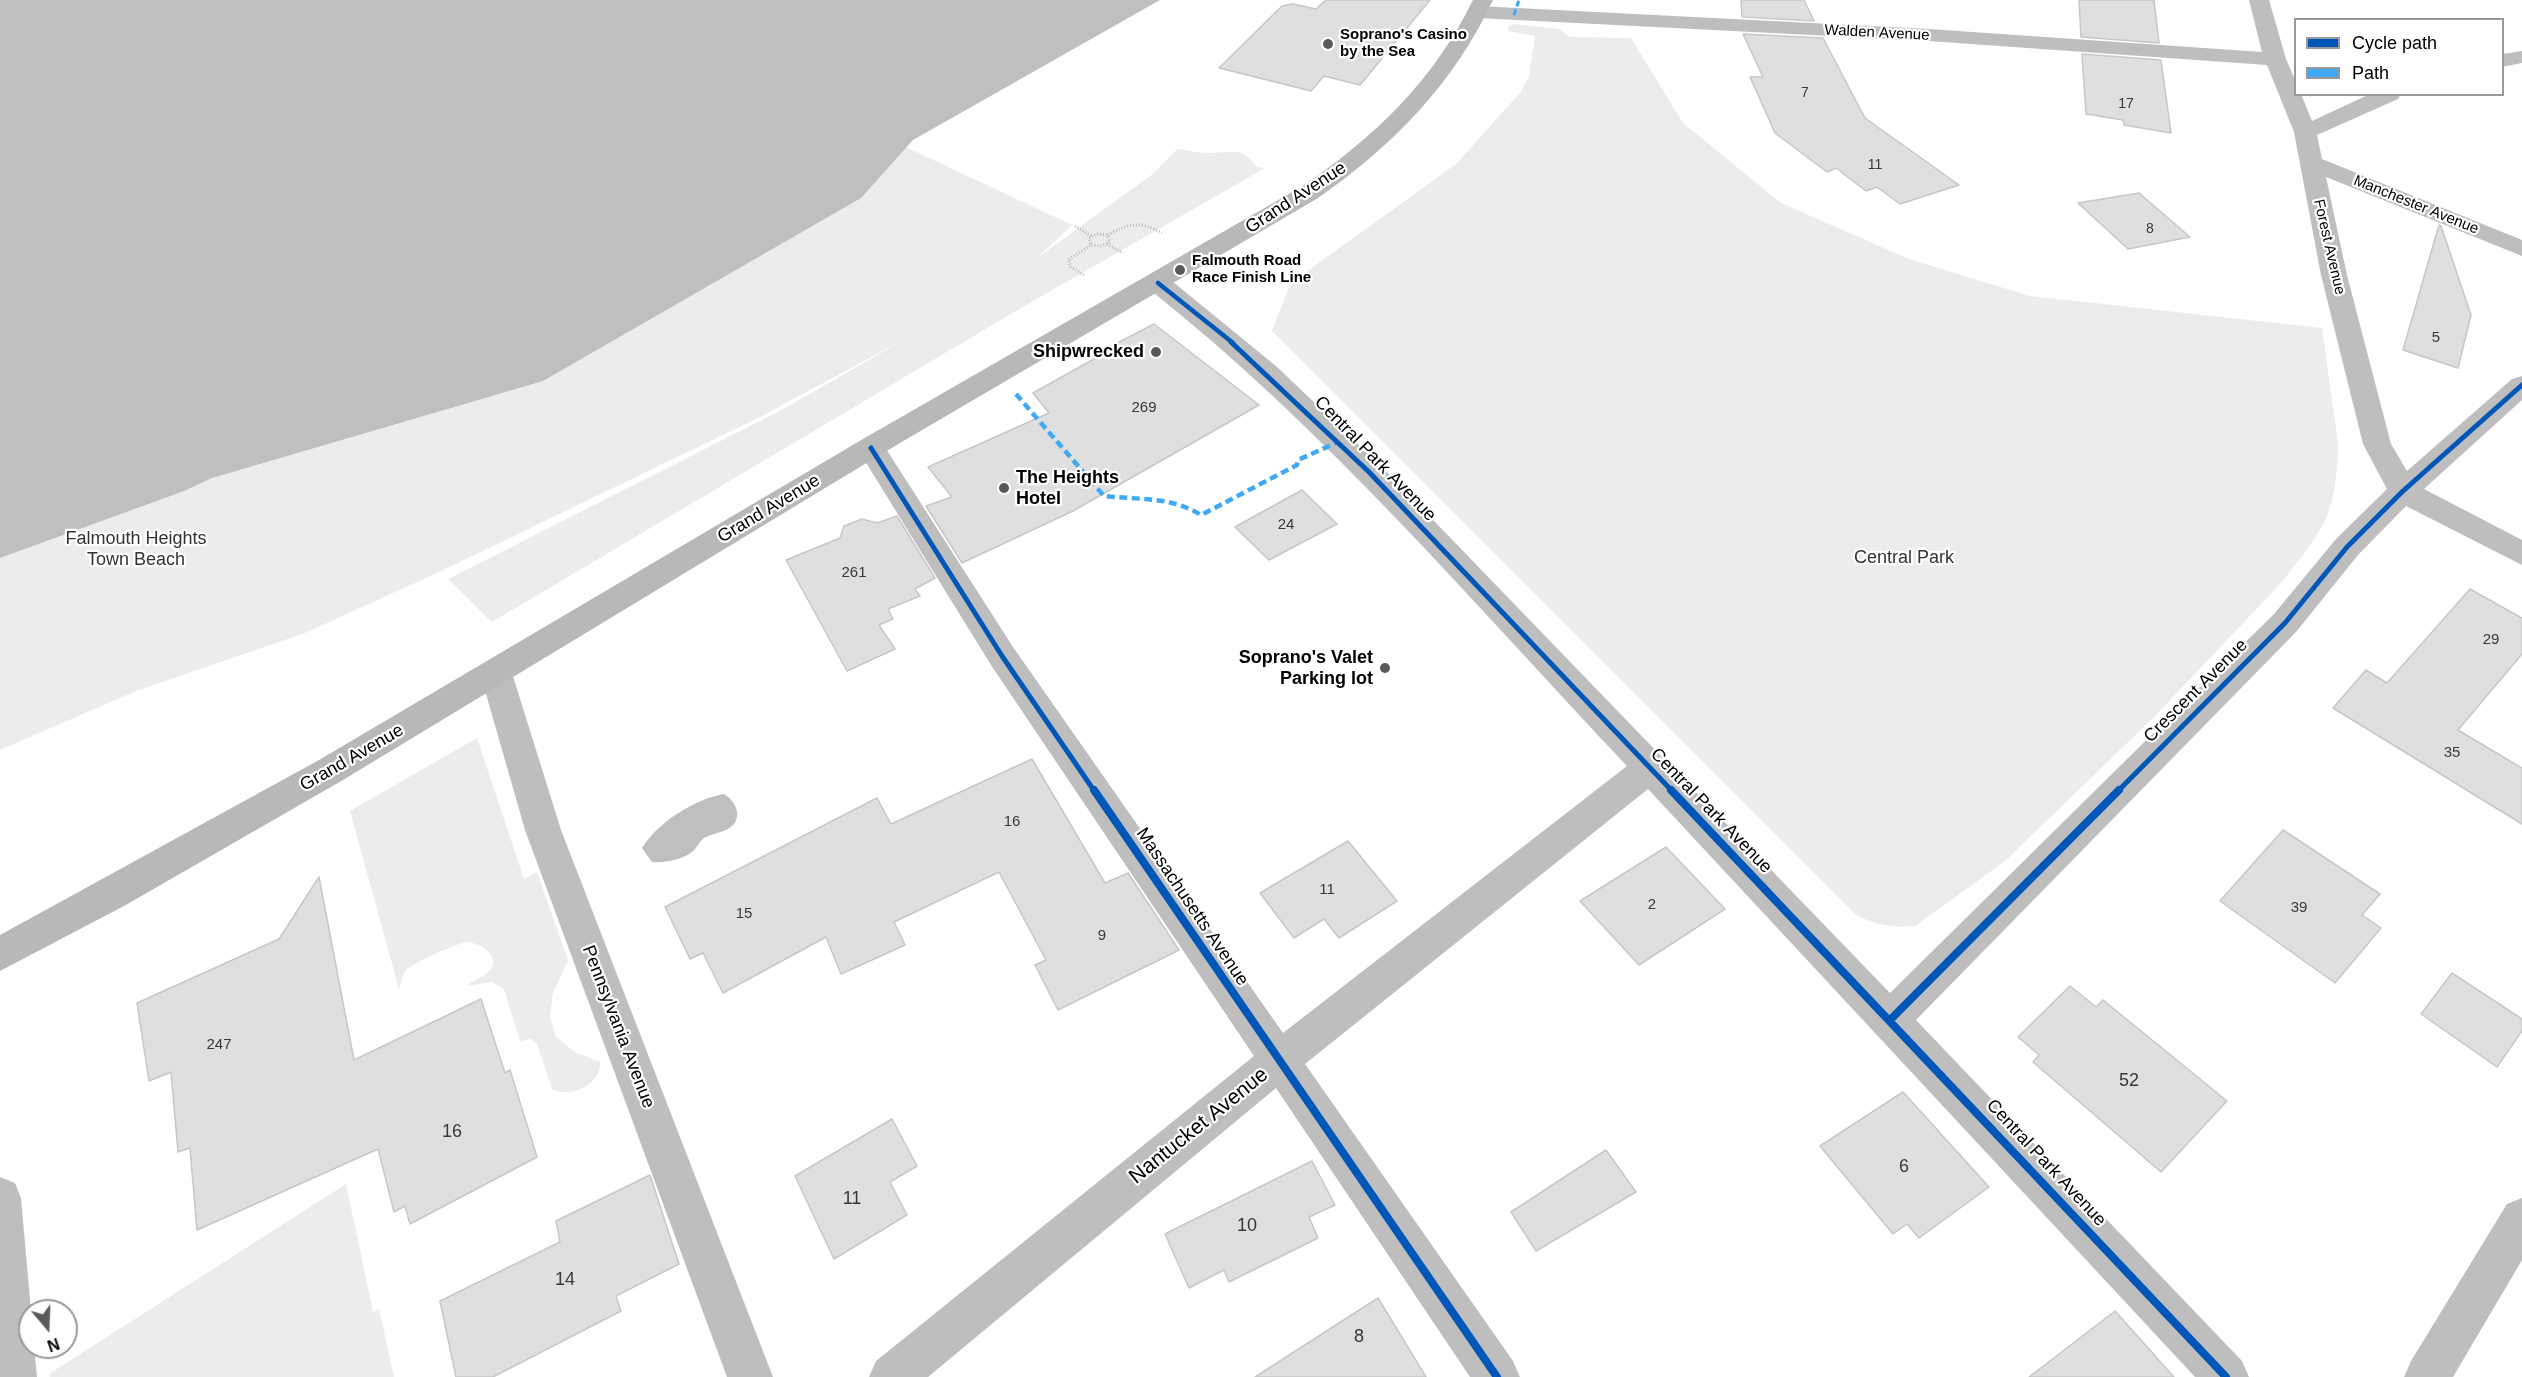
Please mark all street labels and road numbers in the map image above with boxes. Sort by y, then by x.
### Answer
street label: Walden Avenue [1824,21,1930,45]
street label: Grand Avenue [1242,157,1350,239]
street label: Manchester Avenue [2351,172,2481,238]
street label: Forest Avenue [2309,198,2349,296]
street label: Central Park Avenue [1310,392,1440,526]
street label: Grand Avenue [714,470,824,548]
street label: Crescent Avenue [2140,635,2252,747]
street label: Grand Avenue [296,720,408,796]
street label: Central Park Avenue [1646,744,1776,878]
street label: Massachusetts Avenue [1131,824,1253,990]
street label: Pennsylvania Avenue [577,942,659,1112]
street label: Nantucket Avenue [1125,1062,1273,1190]
street label: Central Park Avenue [1982,1095,2110,1231]

